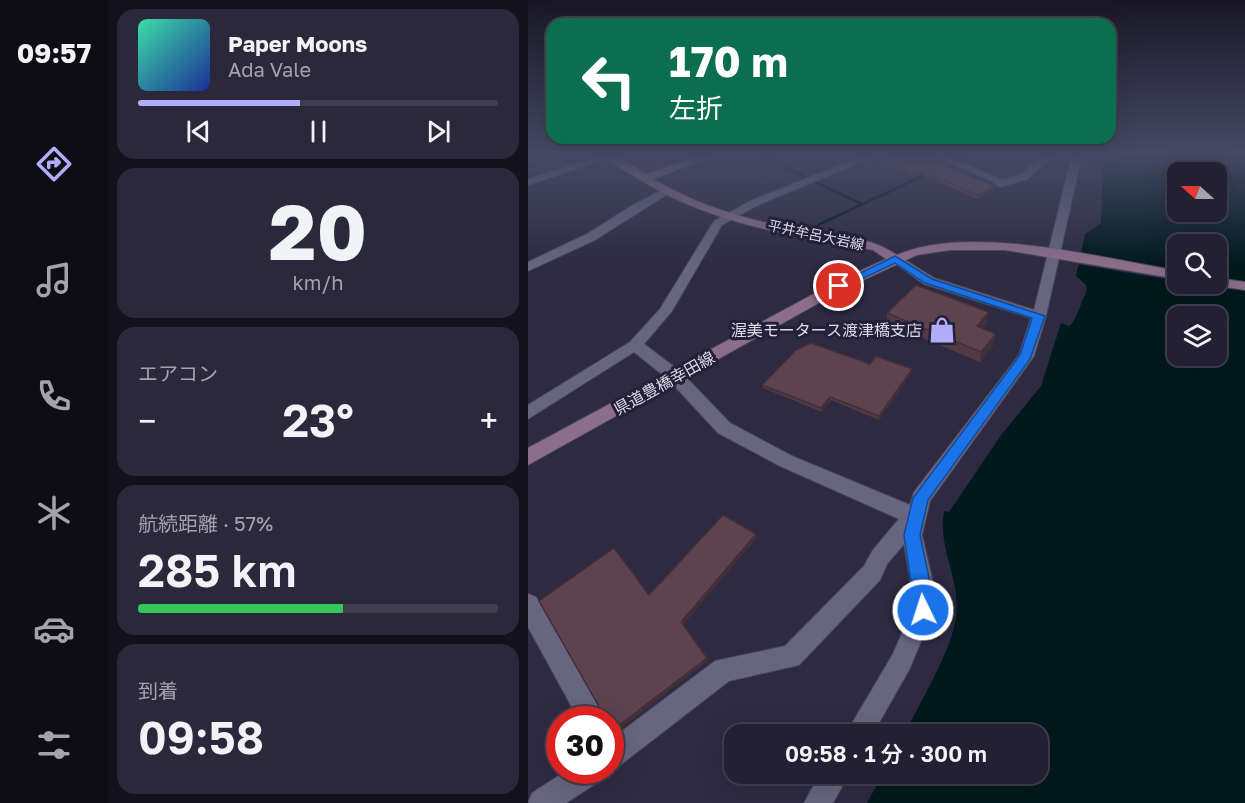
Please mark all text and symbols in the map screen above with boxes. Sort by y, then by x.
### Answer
text: Paper Moons [228,30,367,57]
text: 170 m [669,36,788,86]
text: 09:57 [17,37,91,69]
icon: left [570,42,648,120]
text: Ada Vale [228,57,311,81]
text: 左折 [669,92,723,124]
icon: previous [182,115,215,148]
icon: pause [302,115,335,148]
icon: next [422,115,455,148]
icon: directions [33,143,75,185]
north arrow [1167,162,1227,222]
map controls [1167,162,1227,366]
text: 20 [269,184,367,277]
street label: 平井牟呂大岩線 [766,216,866,253]
button: search [1167,234,1227,294]
icon: music [33,259,75,301]
pin [813,260,864,311]
icon: arrive [822,269,855,302]
text: km/h [293,270,343,294]
button: layers [1167,306,1227,366]
shop icon: 渥美モータース渡津橋支店 [927,315,957,345]
place label: 渥美モータース渡津橋支店 [731,320,922,340]
street label: 県道豊橋幸田線 [610,347,718,419]
text: エアコン [138,361,218,385]
icon: phone [33,375,75,417]
text: 23° [282,393,354,447]
text: − [138,401,156,440]
text: + [480,401,498,440]
icon: climate [33,492,75,534]
text: 航続距離 · 57% [138,511,273,535]
text: 285 km [138,543,297,597]
position arrow [891,578,955,642]
icon: car [33,608,75,650]
text: 到着 [138,678,178,702]
speed limit sign: 30 [546,706,624,784]
text: 09:58 [138,710,264,764]
icon: filters [33,724,75,766]
text: 09:58 · 1 分 · 300 m [785,740,987,767]

